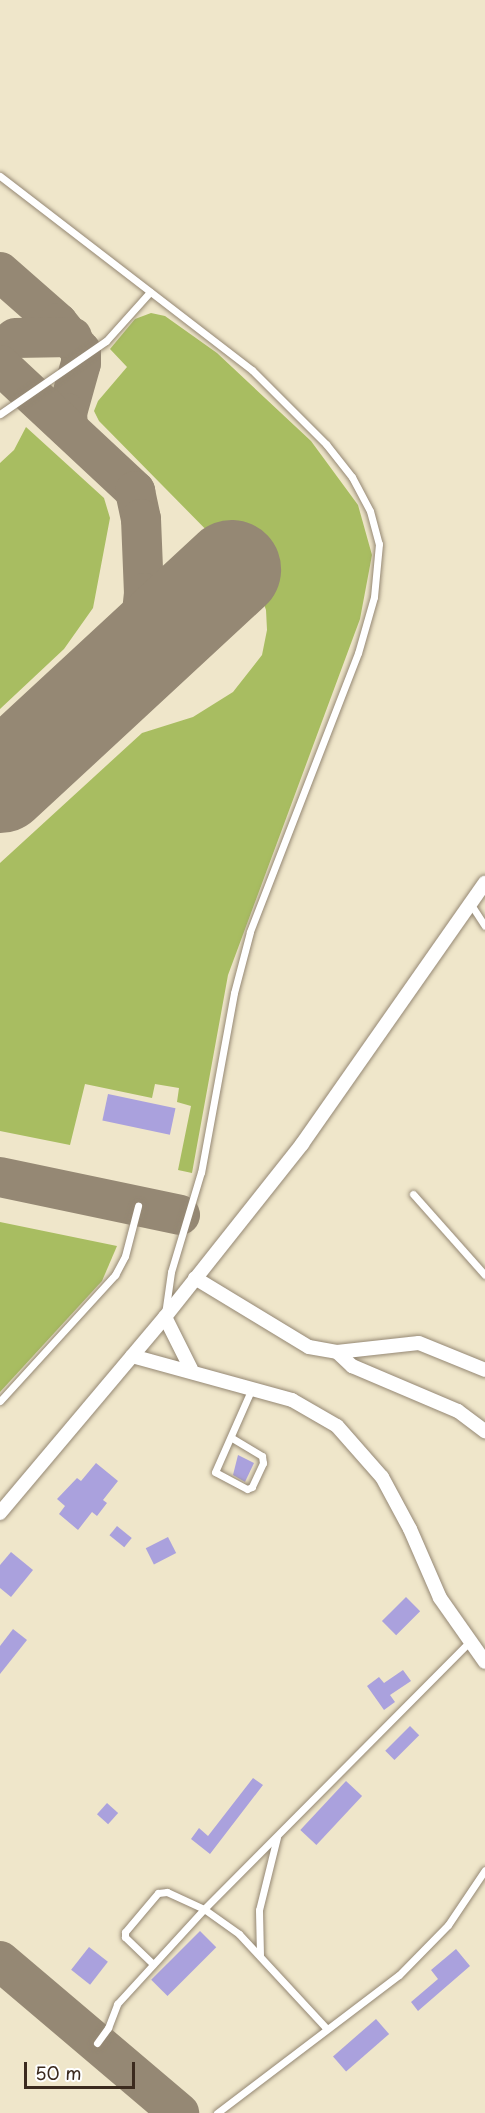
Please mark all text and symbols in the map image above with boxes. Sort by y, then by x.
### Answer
scale bar [27,2050,138,2088]
text: 50 m [35,2059,82,2086]

